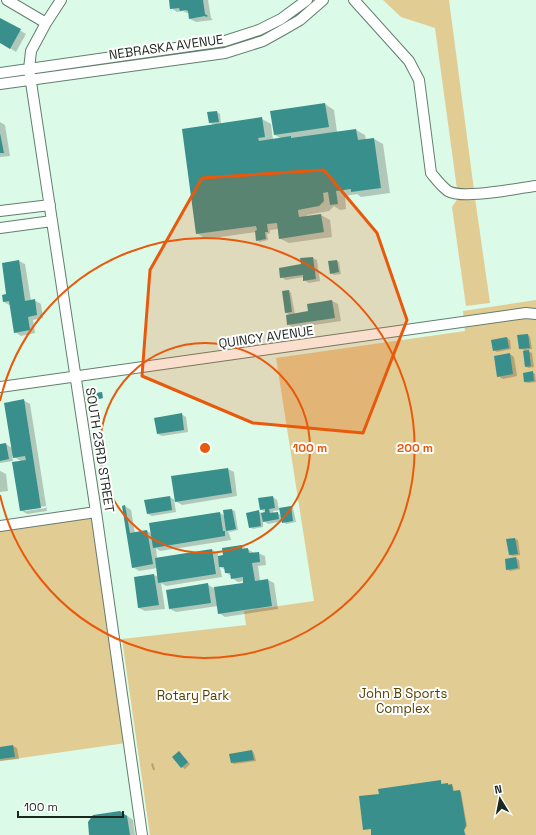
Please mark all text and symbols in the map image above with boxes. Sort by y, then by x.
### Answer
street label: NEBRASKA AVENUE [108,31,224,63]
street label: QUINCY AVENUE [217,322,315,352]
street label: SOUTH 23RD STREET [82,386,118,514]
text: 100 m [293,440,327,456]
text: 200 m [397,440,433,456]
centre of rings [198,441,212,455]
park label: John B Sports Complex [359,685,448,717]
park label: Rotary Park [157,687,229,704]
north arrow [480,779,520,819]
text: N [493,782,503,797]
scale bar [18,793,123,819]
text: 100 m [24,799,58,815]

